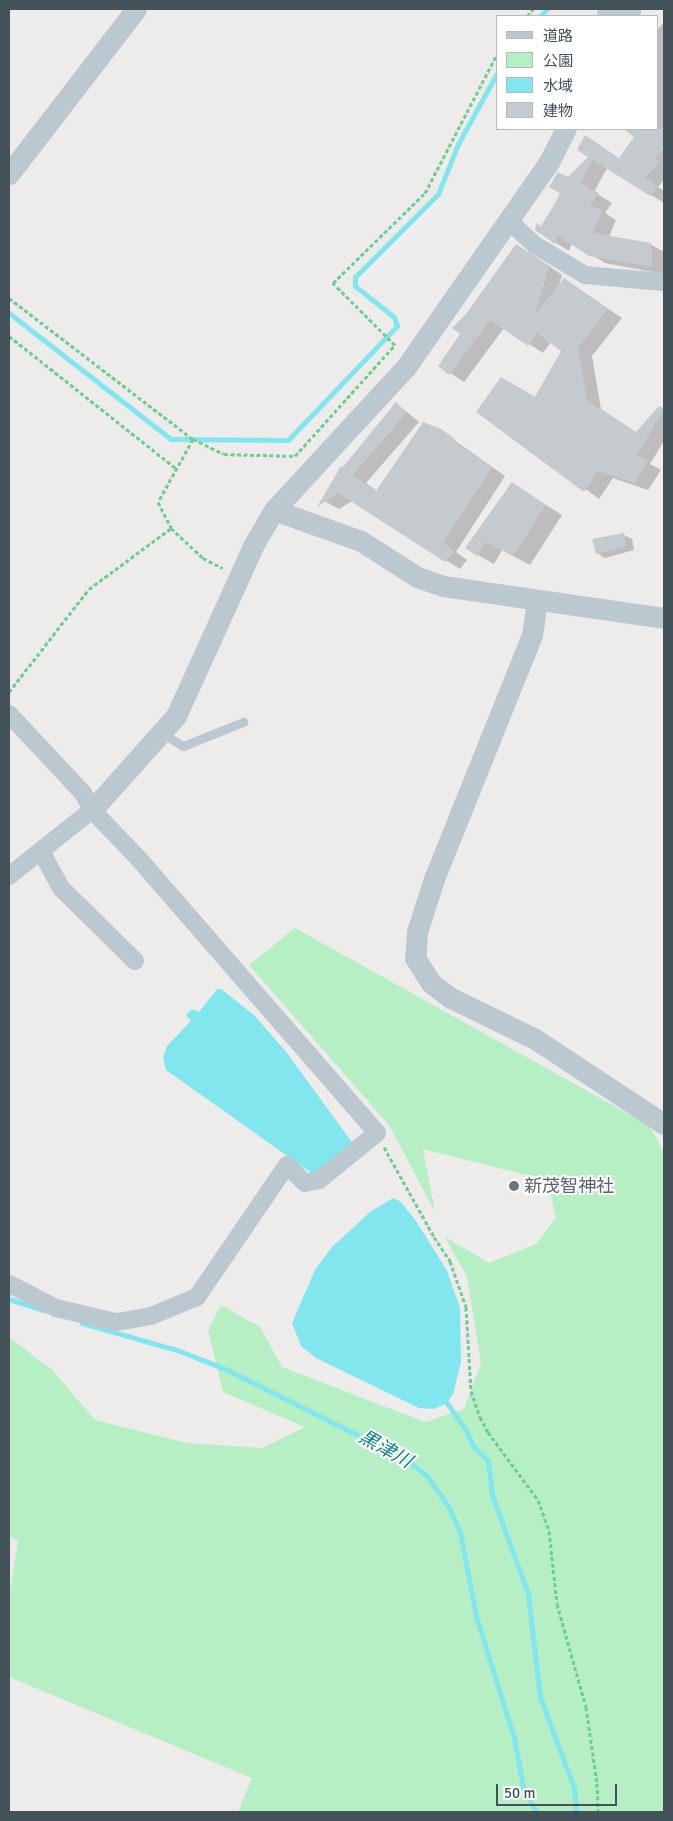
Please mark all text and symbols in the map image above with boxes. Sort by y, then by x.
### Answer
legend [496,15,658,130]
text: 道路 [543,27,573,45]
text: 公園 [543,52,573,70]
text: 水域 [543,77,573,95]
text: 建物 [543,102,573,120]
place label: 新茂智神社 [524,1175,614,1197]
marker: 新茂智神社 [508,1180,520,1192]
water label: 黒津川 [355,1426,415,1474]
scale bar [498,1774,619,1806]
text: 50 m [504,1784,535,1802]

